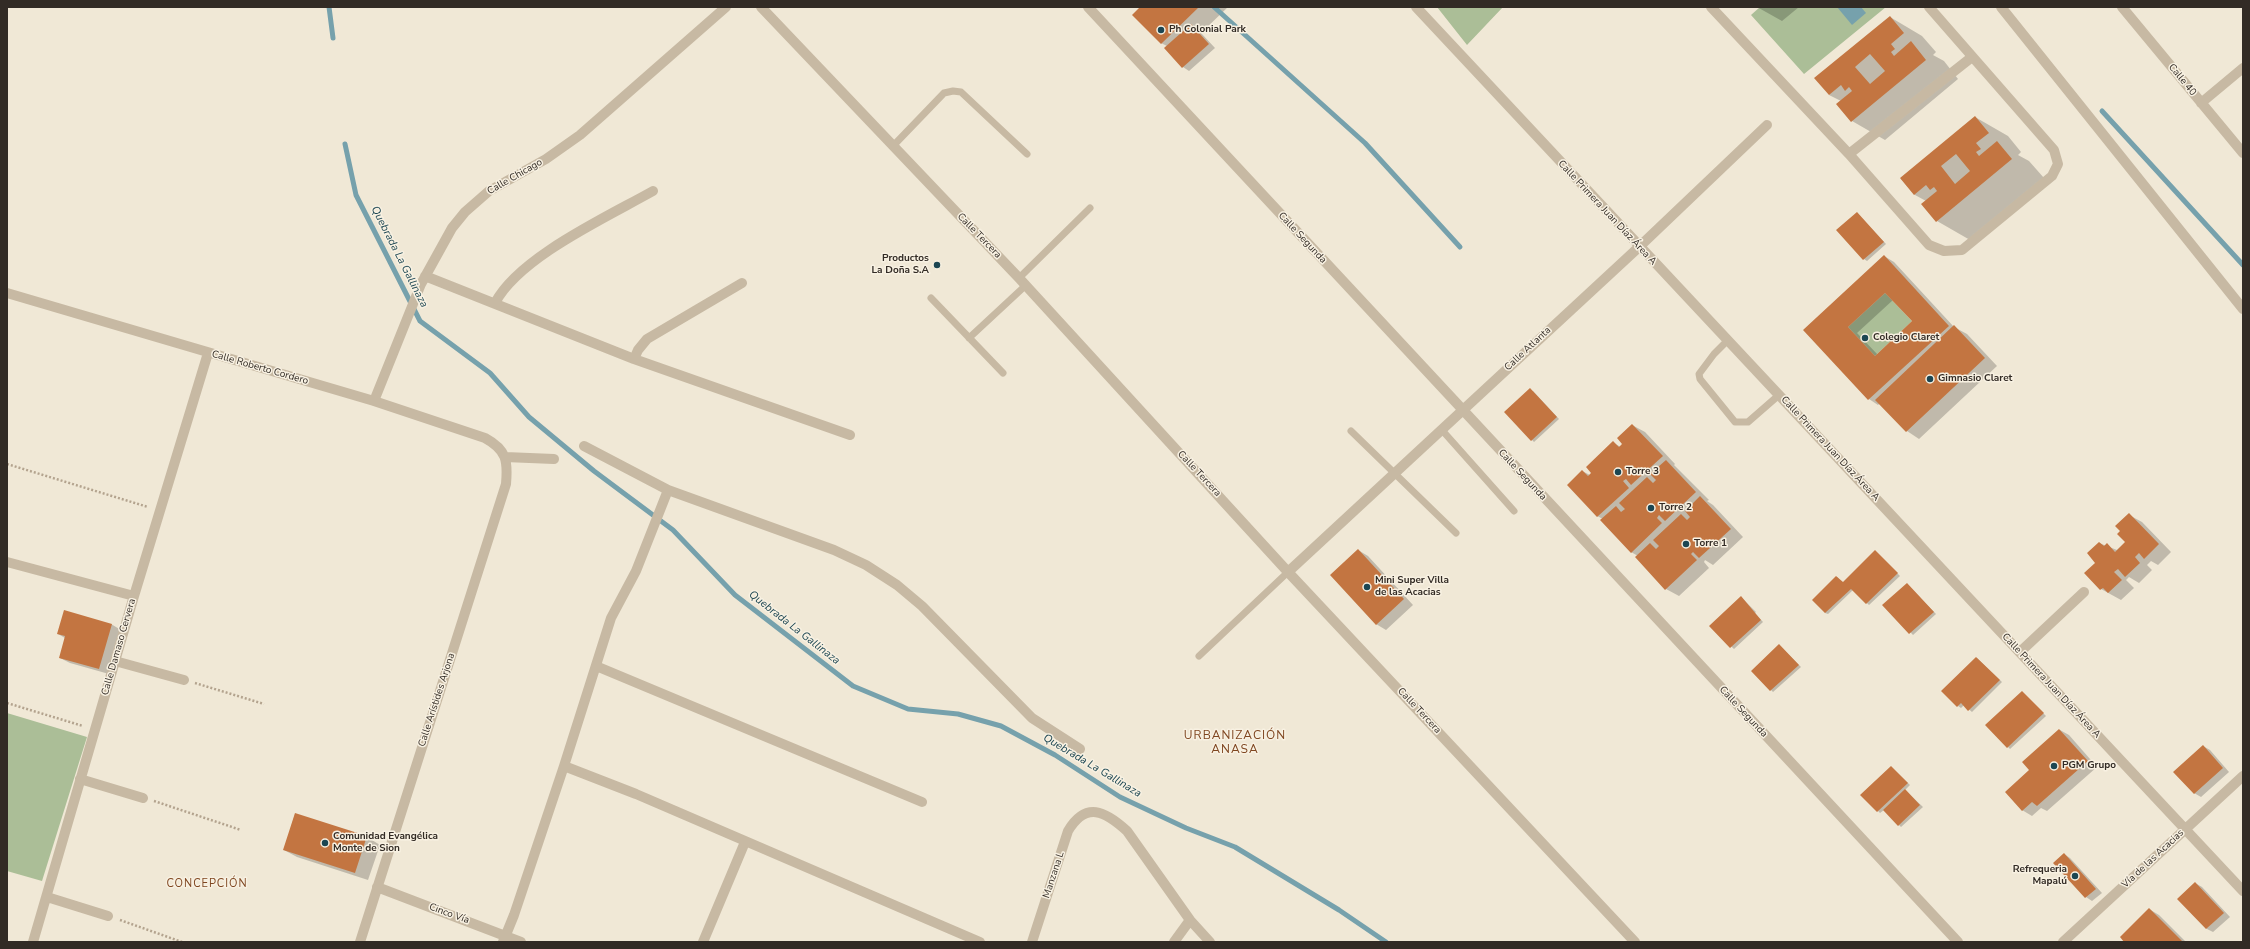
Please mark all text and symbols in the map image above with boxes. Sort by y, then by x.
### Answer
place label: Ph Colonial Park [1169,24,1246,36]
marker: Ph Colonial Park [1156,25,1166,35]
street label: Calle 40 [2165,62,2199,98]
street label: Calle Chicago [485,156,545,198]
street label: Calle Primera Juan Díaz Área A [1555,158,1659,268]
water label: Quebrada La Gallinaza [368,204,430,310]
street label: Calle Segunda [1275,210,1329,266]
street label: Calle Tercera [954,211,1004,261]
place label: Productos La Doña S.A [871,253,929,276]
marker: Productos La Doña S.A [932,260,942,270]
street label: Calle Atlanta [1502,324,1554,374]
place label: Colegio Claret [1873,332,1939,344]
marker: Colegio Claret [1860,333,1870,343]
street label: Calle Roberto Cordero [210,348,310,388]
place label: Gimnasio Claret [1938,373,2012,385]
marker: Gimnasio Claret [1925,374,1935,384]
street label: Calle Primera Juan Díaz Área A [1778,394,1882,504]
street label: Calle Segunda [1495,447,1549,503]
street label: Calle Tercera [1175,449,1223,499]
place label: Torre 3 [1626,466,1659,478]
marker: Torre 3 [1613,467,1623,477]
place label: Torre 2 [1659,502,1692,514]
marker: Torre 2 [1646,503,1656,513]
place label: Torre 1 [1694,538,1727,550]
marker: Torre 1 [1681,539,1691,549]
place label: Mini Super Villa de las Acacias [1375,575,1449,598]
marker: Mini Super Villa de las Acacias [1362,582,1372,592]
water label: Quebrada La Gallinaza [746,588,842,668]
street label: Calle Damaso Cervera [99,597,139,697]
street label: Calle Primera Juan Díaz Área A [1999,631,2103,741]
street label: Calle Arístides Arjona [416,652,458,748]
street label: Calle Segunda [1716,684,1770,740]
street label: Calle Tercera [1395,686,1443,736]
district label: URBANIZACIÓN ANASA [1184,729,1286,757]
water label: Quebrada La Gallinaza [1041,731,1143,801]
place label: PGM Grupo [2062,760,2116,772]
marker: PGM Grupo [2049,761,2059,771]
street label: Vía de las Acacias [2119,827,2187,891]
place label: Comunidad Evangélica Monte de Sion [333,831,438,854]
marker: Comunidad Evangélica Monte de Sion [320,838,330,848]
street label: Manzana L [1041,850,1067,900]
place label: Refrequeria Mapalú [2013,864,2067,888]
marker: Refrequeria Mapalú [2070,871,2080,881]
district label: CONCEPCIÓN [166,877,248,891]
street label: Cinco Vía [427,901,471,927]

